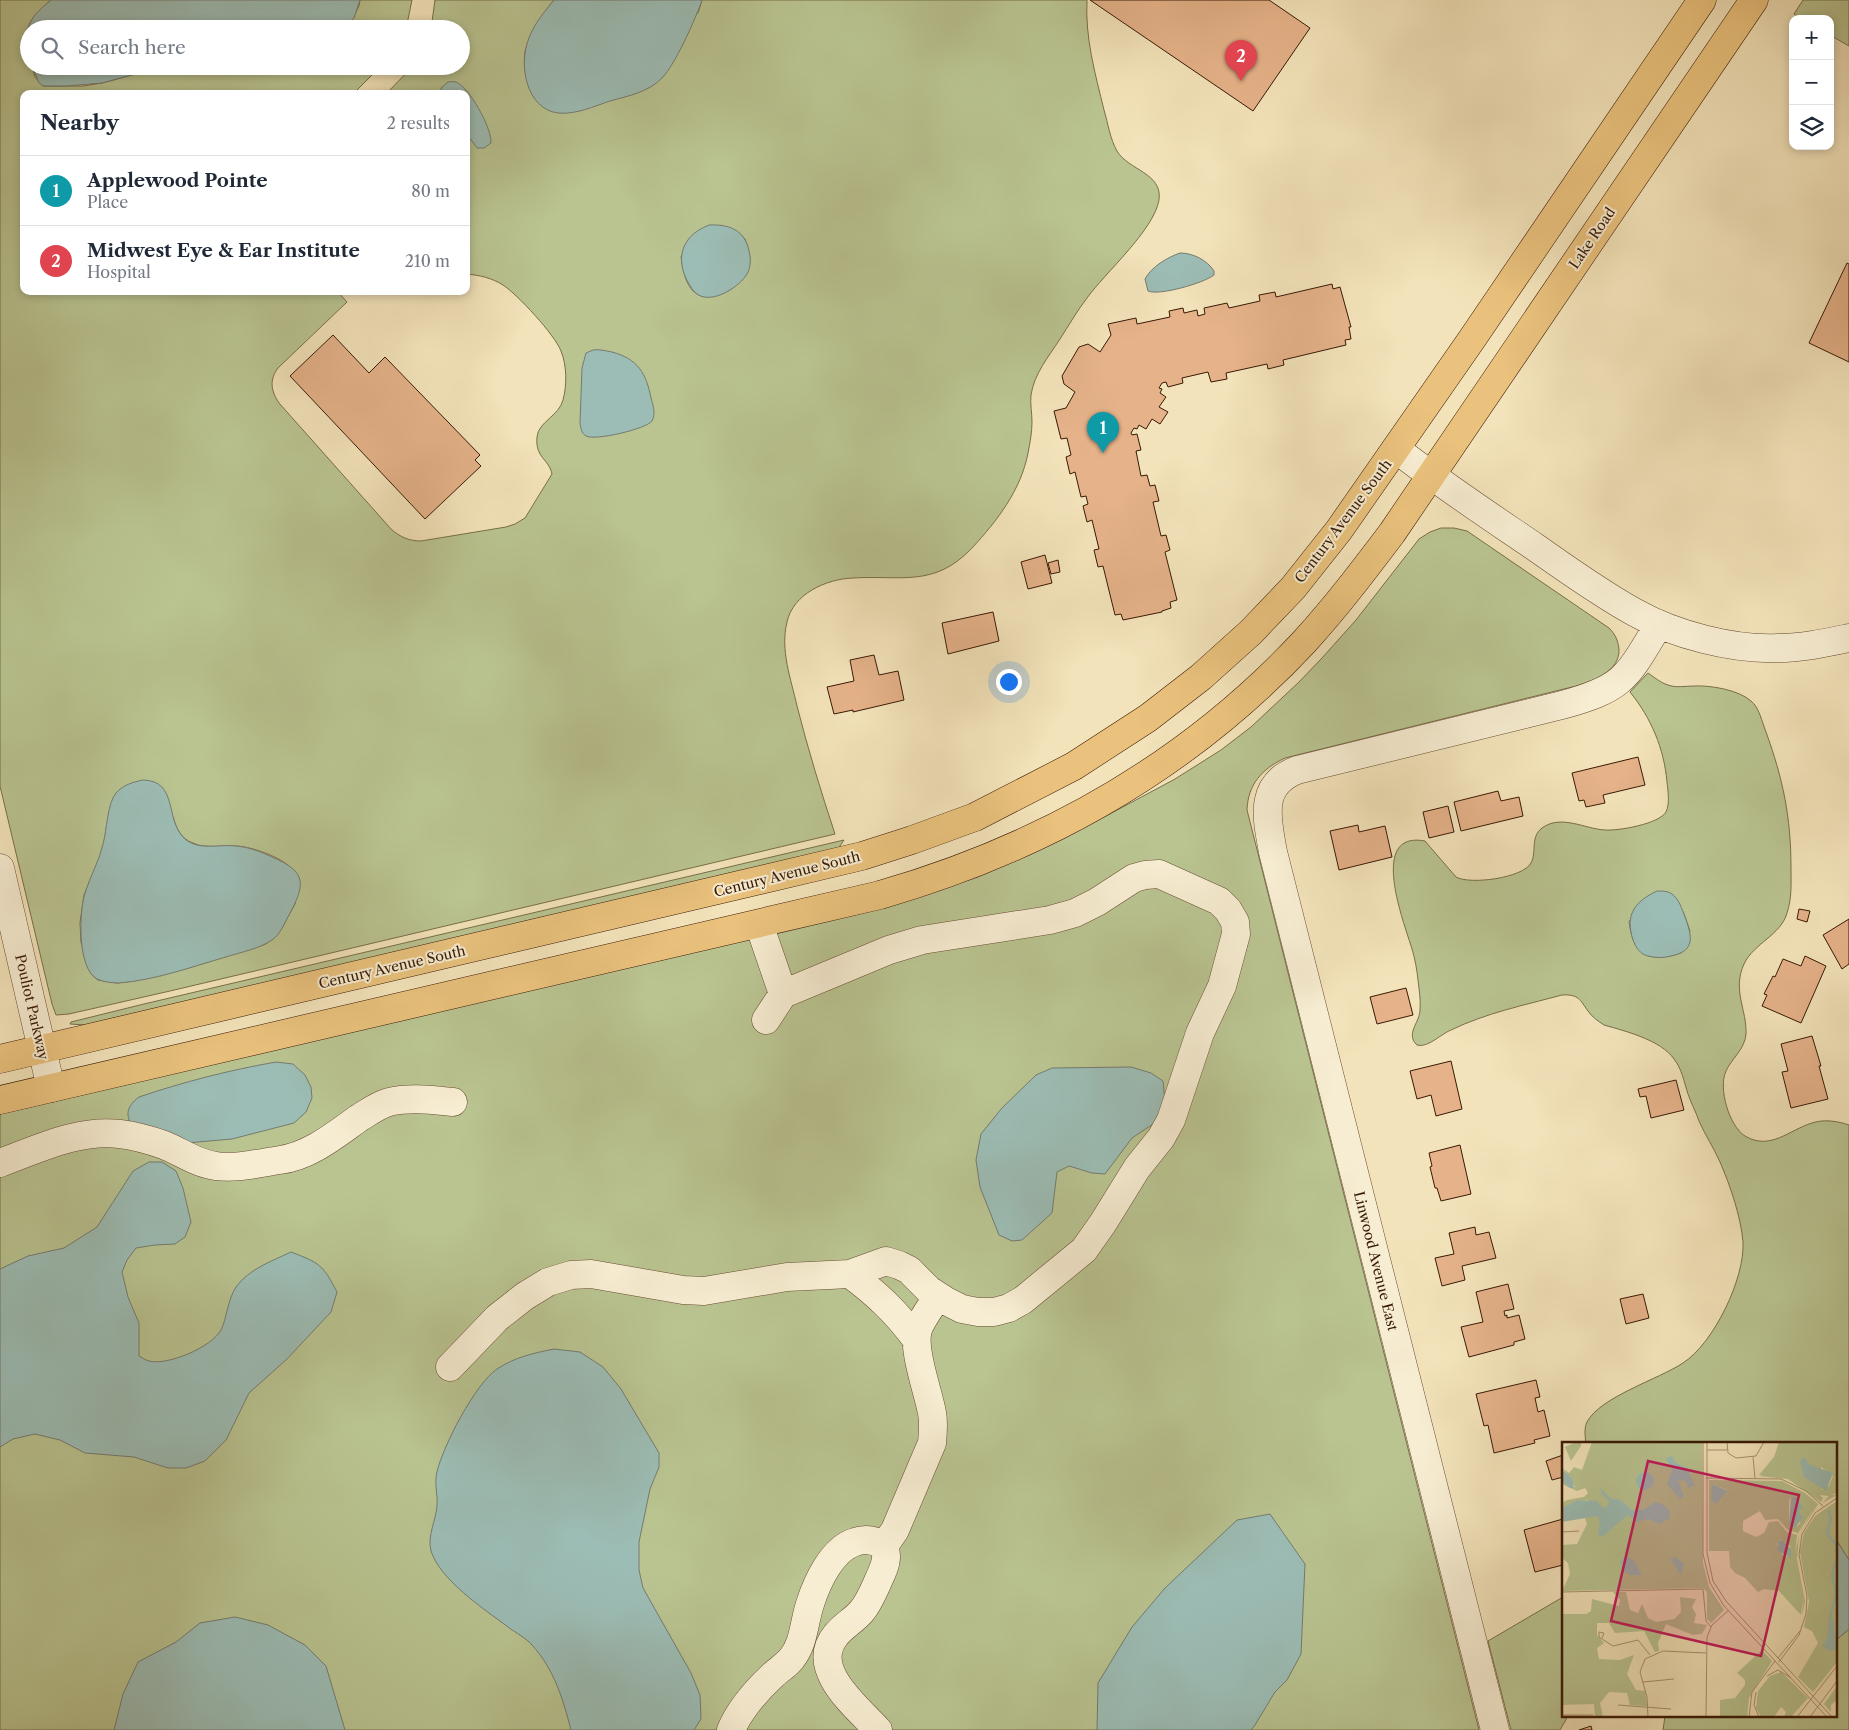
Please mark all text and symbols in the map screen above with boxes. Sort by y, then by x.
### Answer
map controls [1789,15,1834,150]
button: + [1789,15,1834,60]
search box [20,20,470,75]
icon: search [38,34,66,62]
text: Search here [78,36,186,59]
pin: 2 [1225,40,1257,81]
button: − [1789,60,1834,105]
button: layers [1789,105,1834,150]
text: Nearby [40,110,119,135]
text: 2 results [387,113,450,133]
text: Applewood Pointe [87,169,268,192]
text: 1 [52,181,60,201]
text: 80 m [411,181,450,201]
text: Place [87,192,128,212]
street label: Lake Road [1565,203,1619,272]
text: Midwest Eye & Ear Institute [87,239,360,262]
text: 2 [51,251,61,271]
text: 210 m [405,251,450,271]
text: Hospital [87,262,151,282]
pin: 1 [1087,412,1119,453]
street label: Century Avenue South [1291,455,1396,586]
your location [996,669,1022,695]
street label: Century Avenue South [712,847,862,901]
street label: Century Avenue South [317,941,467,993]
street label: Pouliot Parkway [11,952,53,1062]
street label: Linwood Avenue East [1350,1189,1402,1333]
inset map [1562,1442,1836,1718]

